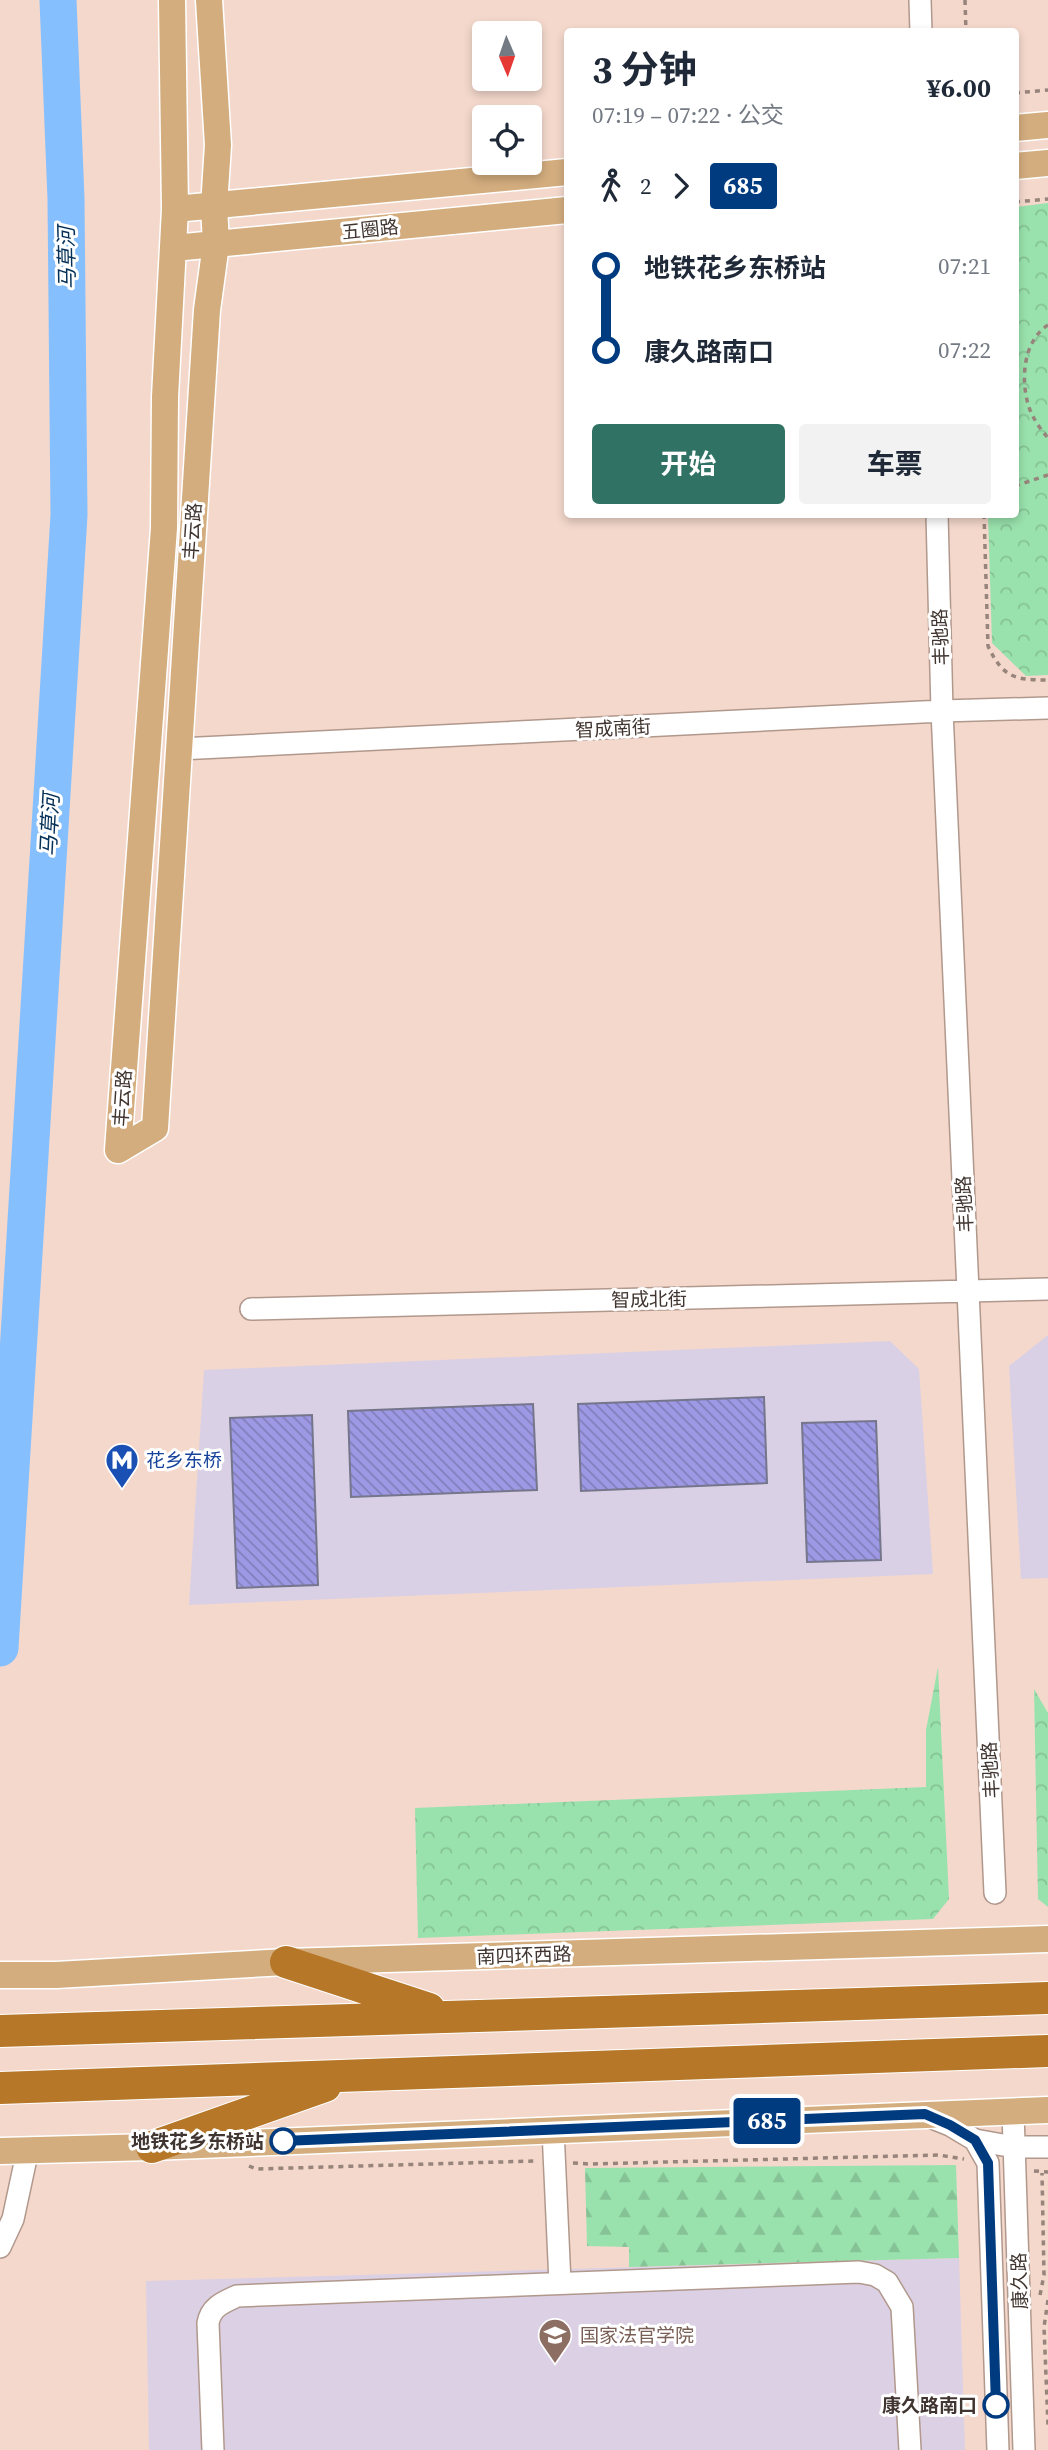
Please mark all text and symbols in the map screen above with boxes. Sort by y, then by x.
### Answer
north arrow [472,21,542,91]
map controls [472,21,542,175]
text: 3 分钟 [592,44,697,96]
text: ¥6.00 [927,70,991,106]
text: 07:19 – 07:22 · 公交 [592,99,784,131]
button: locate [472,105,542,175]
icon: walk [592,167,630,205]
icon: forward [662,167,700,205]
text: 685 [724,169,763,202]
text: 2 [640,170,652,202]
street label: 五圈路 [340,213,400,245]
water label: 马草河 [51,222,82,290]
text: 地铁花乡东桥站 [644,250,826,286]
text: 07:21 [938,250,991,282]
text: 康久路南口 [644,334,774,370]
text: 07:22 [938,334,991,366]
button: 开始 [592,424,785,504]
button: 车票 [799,424,991,504]
street label: 丰云路 [177,502,207,560]
street label: 丰驰路 [926,608,954,666]
street label: 智成南街 [574,713,652,743]
water label: 马草河 [33,789,66,857]
street label: 丰云路 [107,1069,137,1127]
street label: 丰驰路 [950,1175,978,1233]
street label: 智成北街 [611,1285,687,1313]
metro station icon: 花乡东桥 [103,1441,141,1490]
place label: 花乡东桥 [146,1447,222,1473]
street label: 丰驰路 [976,1741,1004,1799]
street label: 南四环西路 [476,1940,572,1970]
line badge: 685 [727,2098,807,2144]
text: 685 [747,2104,787,2137]
place label: 地铁花乡东桥站 [131,2128,264,2154]
marker: 地铁花乡东桥站 [270,2128,296,2154]
street label: 康久路 [1005,2252,1033,2310]
school or university icon: 国家法官学院 [536,2316,574,2365]
place label: 国家法官学院 [580,2322,694,2348]
place label: 康久路南口 [882,2392,977,2418]
marker: 康久路南口 [983,2392,1009,2418]

